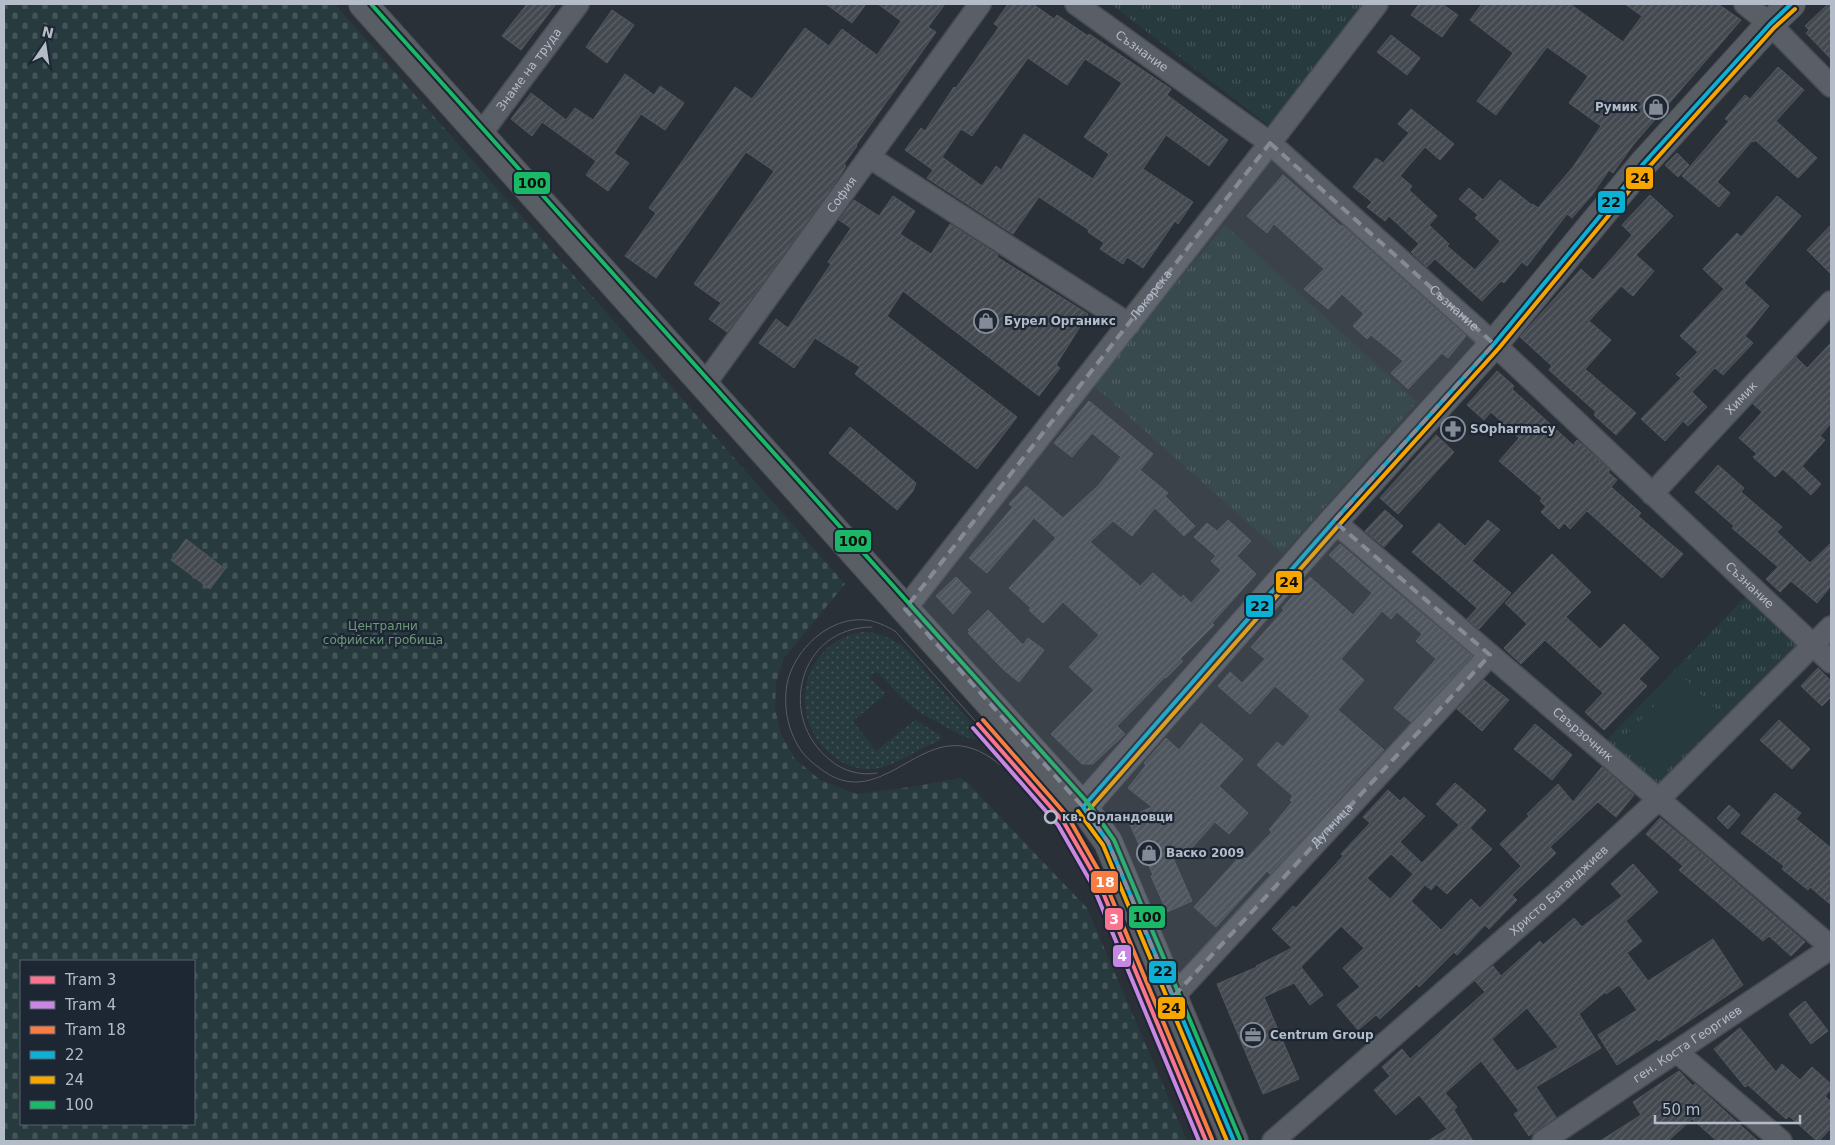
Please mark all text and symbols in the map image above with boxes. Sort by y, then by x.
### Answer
north arrow [20,20,70,70]
text: N [40,23,55,41]
street label: Знаме на труда [494,25,565,113]
street label: Съзнание [1113,28,1171,75]
shop icon: Румик [1643,94,1669,120]
place label: Румик [1595,100,1638,114]
line badge: 24 [1625,166,1654,190]
text: 24 [1630,170,1650,186]
line badge: 100 [513,171,551,195]
street label: София [824,174,860,215]
text: 100 [517,175,547,191]
line badge: 22 [1597,190,1626,214]
text: 22 [1601,194,1621,210]
street label: Локорска [1127,267,1175,323]
street label: Съзнание [1427,282,1482,334]
shop icon: Бурел Органикс [973,308,999,334]
place label: Бурел Органикс [1004,314,1116,328]
street label: Химик [1723,379,1760,418]
pharmacy icon: SOpharmacy [1440,416,1466,442]
place label: SOpharmacy [1470,422,1556,436]
line badge: 100 [834,529,872,553]
text: 100 [838,533,868,549]
street label: Съзнание [1722,559,1777,611]
line badge: 24 [1275,570,1303,594]
text: 24 [1279,574,1299,590]
line badge: 22 [1245,594,1274,618]
text: 22 [1250,598,1270,614]
park label: Централни софийски гробища [323,619,443,647]
street label: Свързочник [1550,705,1616,764]
street label: Дупница [1308,800,1356,851]
marker: кв. Орландовци [1044,810,1058,824]
place label: кв. Орландовци [1062,810,1173,824]
shop icon: Васко 2009 [1136,840,1162,866]
street label: Христо Батанджиев [1507,843,1611,938]
place label: Васко 2009 [1166,846,1244,860]
line badge: 18 [1090,870,1119,894]
text: 18 [1095,874,1115,890]
line badge: 100 [1128,905,1166,929]
line badge: 3 [1104,907,1124,931]
text: 100 [1132,909,1162,925]
text: 3 [1109,911,1119,927]
line badge: 4 [1112,944,1132,968]
text: 4 [1117,948,1127,964]
legend [20,960,195,1125]
line badge: 22 [1148,960,1177,984]
text: 22 [1153,963,1173,979]
text: Tram 3 [64,971,116,989]
text: Tram 4 [64,996,116,1014]
line badge: 24 [1157,996,1186,1020]
text: 24 [1161,1000,1181,1016]
street label: ген. Коста Георгиев [1630,1003,1745,1086]
text: Tram 18 [64,1021,126,1039]
office icon: Centrum Group [1240,1022,1266,1048]
place label: Centrum Group [1270,1028,1374,1042]
text: 22 [65,1046,84,1064]
text: 24 [65,1071,84,1089]
scale bar [1655,1092,1800,1124]
text: 100 [65,1096,94,1114]
text: 50 m [1662,1101,1700,1119]

